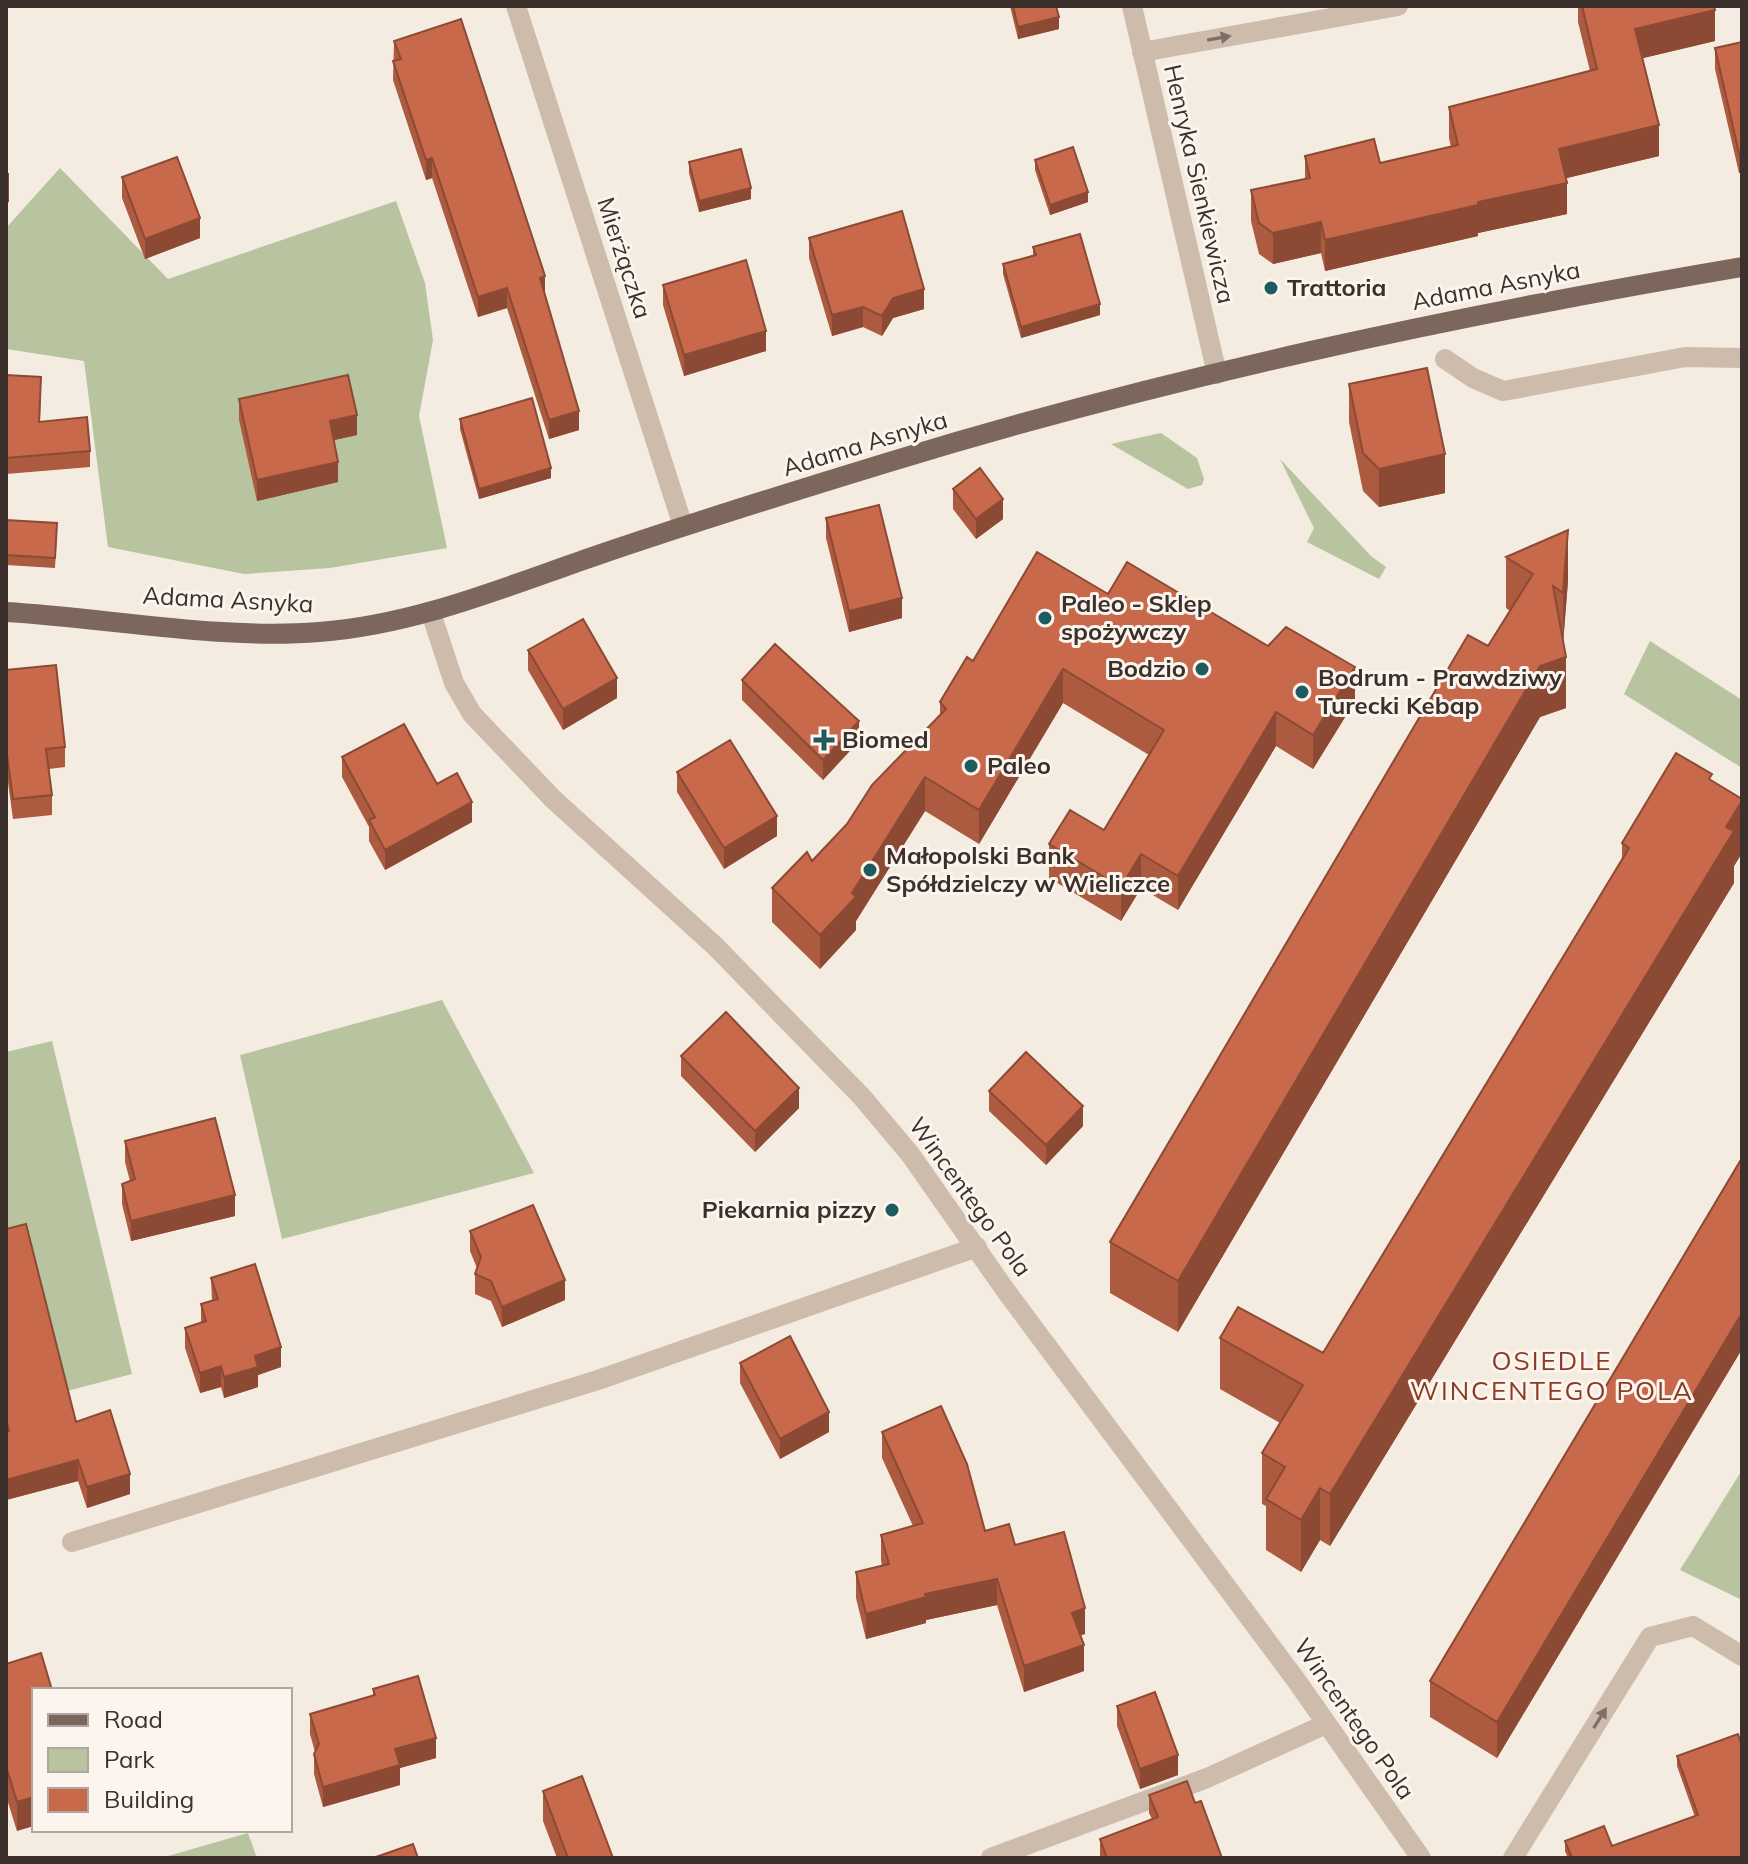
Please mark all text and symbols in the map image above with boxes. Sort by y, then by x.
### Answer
one-way arrow [1207,31,1232,43]
street label: Henryka Sienkiewicza [1158,61,1242,306]
street label: Mierżączka [591,193,659,322]
street label: Adama Asnyka [1409,254,1582,316]
place label: Trattoria [1287,272,1386,302]
marker: Trattoria [1262,279,1280,297]
street label: Adama Asnyka [779,404,951,482]
street label: Adama Asnyka [142,580,314,618]
place label: Paleo - Sklep spożywczy [1061,588,1212,646]
marker: Paleo - Sklep spożywczy [1036,609,1054,627]
place label: Bodzio [1107,653,1186,683]
marker: Bodzio [1193,660,1211,678]
place label: Bodrum - Prawdziwy Turecki Kebap [1318,662,1563,720]
marker: Bodrum - Prawdziwy Turecki Kebap [1293,683,1311,701]
place label: Biomed [842,724,929,754]
marker: Biomed [813,729,835,751]
place label: Paleo [987,750,1051,780]
marker: Paleo [962,757,980,775]
place label: Małopolski Bank Spółdzielczy w Wieliczce [886,840,1170,898]
marker: Małopolski Bank Spółdzielczy w Wieliczce [861,861,879,879]
street label: Wincentego Pola [903,1111,1039,1282]
place label: Piekarnia pizzy [702,1194,877,1224]
marker: Piekarnia pizzy [883,1201,901,1219]
district label: OSIEDLE WINCENTEGO POLA [1410,1344,1694,1407]
street label: Wincentego Pola [1288,1632,1422,1805]
legend [32,1688,292,1832]
text: Road [104,1704,163,1734]
one-way arrow [1592,1707,1606,1729]
text: Park [104,1744,155,1774]
text: Building [104,1784,194,1814]

